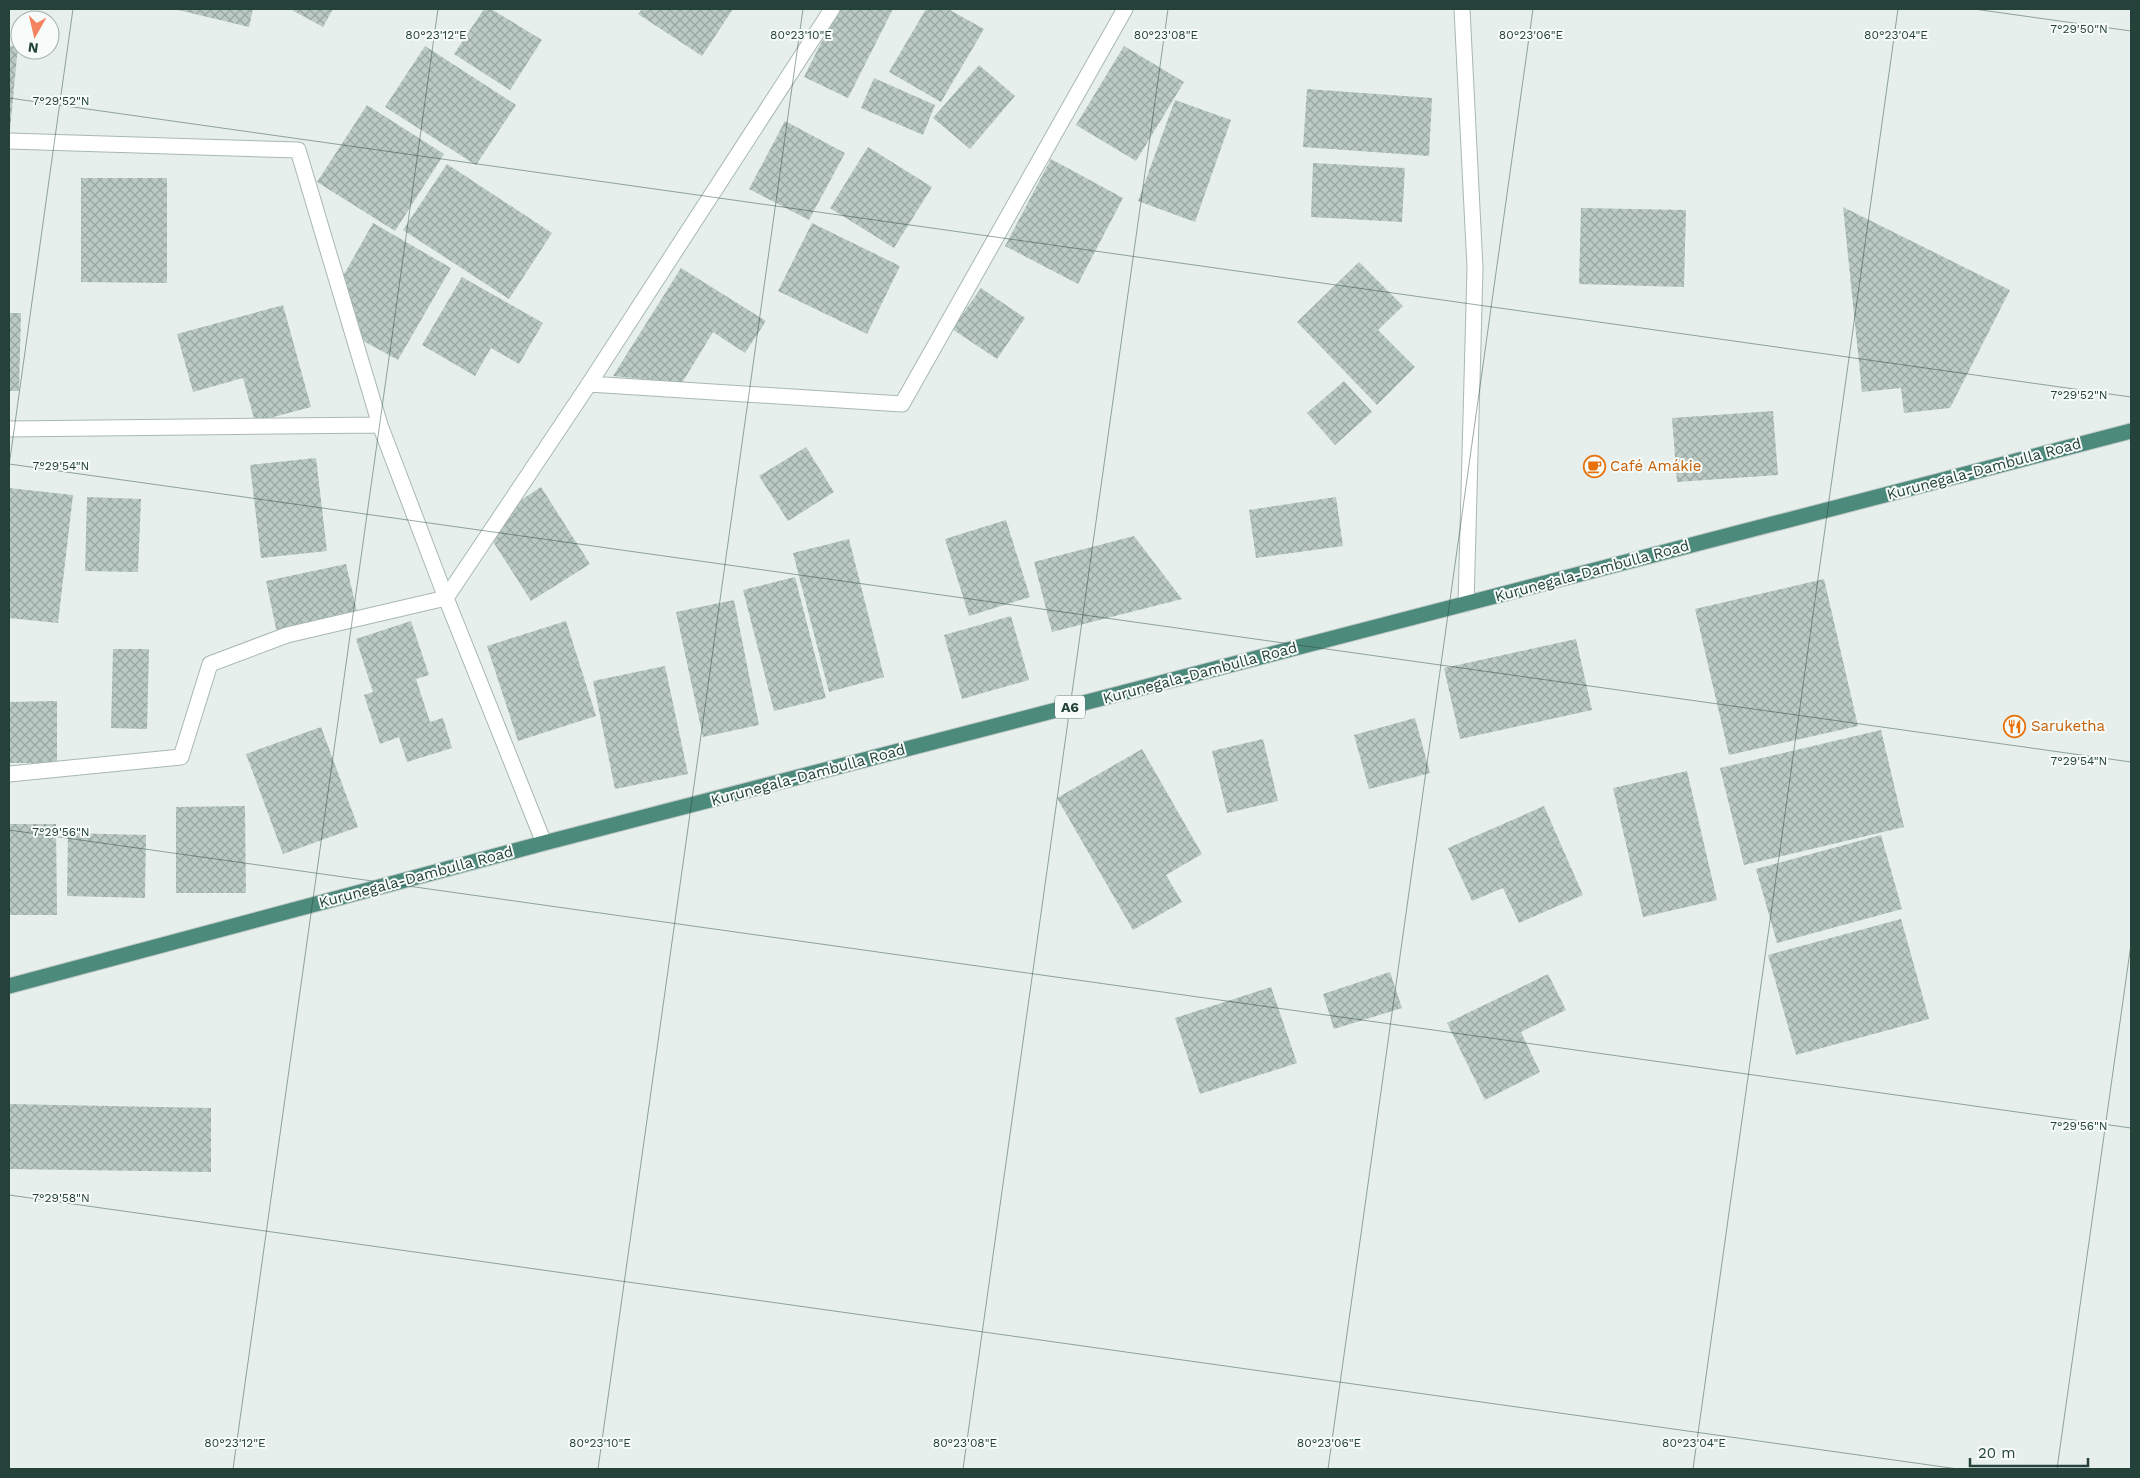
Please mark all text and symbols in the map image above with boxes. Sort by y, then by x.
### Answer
north arrow [10,10,60,60]
text: 7°29'50"N [2050,22,2108,36]
text: 80°23'12"E [405,28,467,42]
text: 80°23'10"E [770,28,832,42]
text: 80°23'08"E [1134,28,1199,42]
text: 80°23'06"E [1499,28,1564,42]
text: 80°23'04"E [1864,28,1928,42]
text: N [27,39,39,57]
text: 7°29'52"N [32,94,90,108]
text: 7°29'52"N [2050,388,2108,402]
street label: Kurunegala-Dambulla Road [1885,434,2083,504]
cafe icon: Café Amákie [1582,454,1606,478]
place label: Café Amákie [1610,457,1701,475]
text: 7°29'54"N [33,459,89,473]
street label: Kurunegala-Dambulla Road [1493,536,1691,606]
street label: Kurunegala-Dambulla Road [1101,638,1299,708]
road number: A6 [1055,696,1085,719]
restaurant icon: Saruketha [2003,714,2027,738]
place label: Saruketha [2031,717,2106,735]
street label: Kurunegala-Dambulla Road [709,740,907,810]
text: 7°29'54"N [2051,754,2107,768]
text: 7°29'56"N [32,825,90,839]
street label: Kurunegala-Dambulla Road [317,842,515,912]
text: 7°29'56"N [2050,1119,2108,1133]
text: 7°29'58"N [32,1191,90,1205]
text: 80°23'12"E [204,1436,266,1450]
text: 80°23'10"E [569,1436,631,1450]
text: 80°23'08"E [933,1436,998,1450]
text: 80°23'06"E [1297,1436,1362,1450]
text: 80°23'04"E [1662,1436,1726,1450]
scale bar [1970,1436,2088,1468]
text: 20 m [1978,1444,2016,1462]

